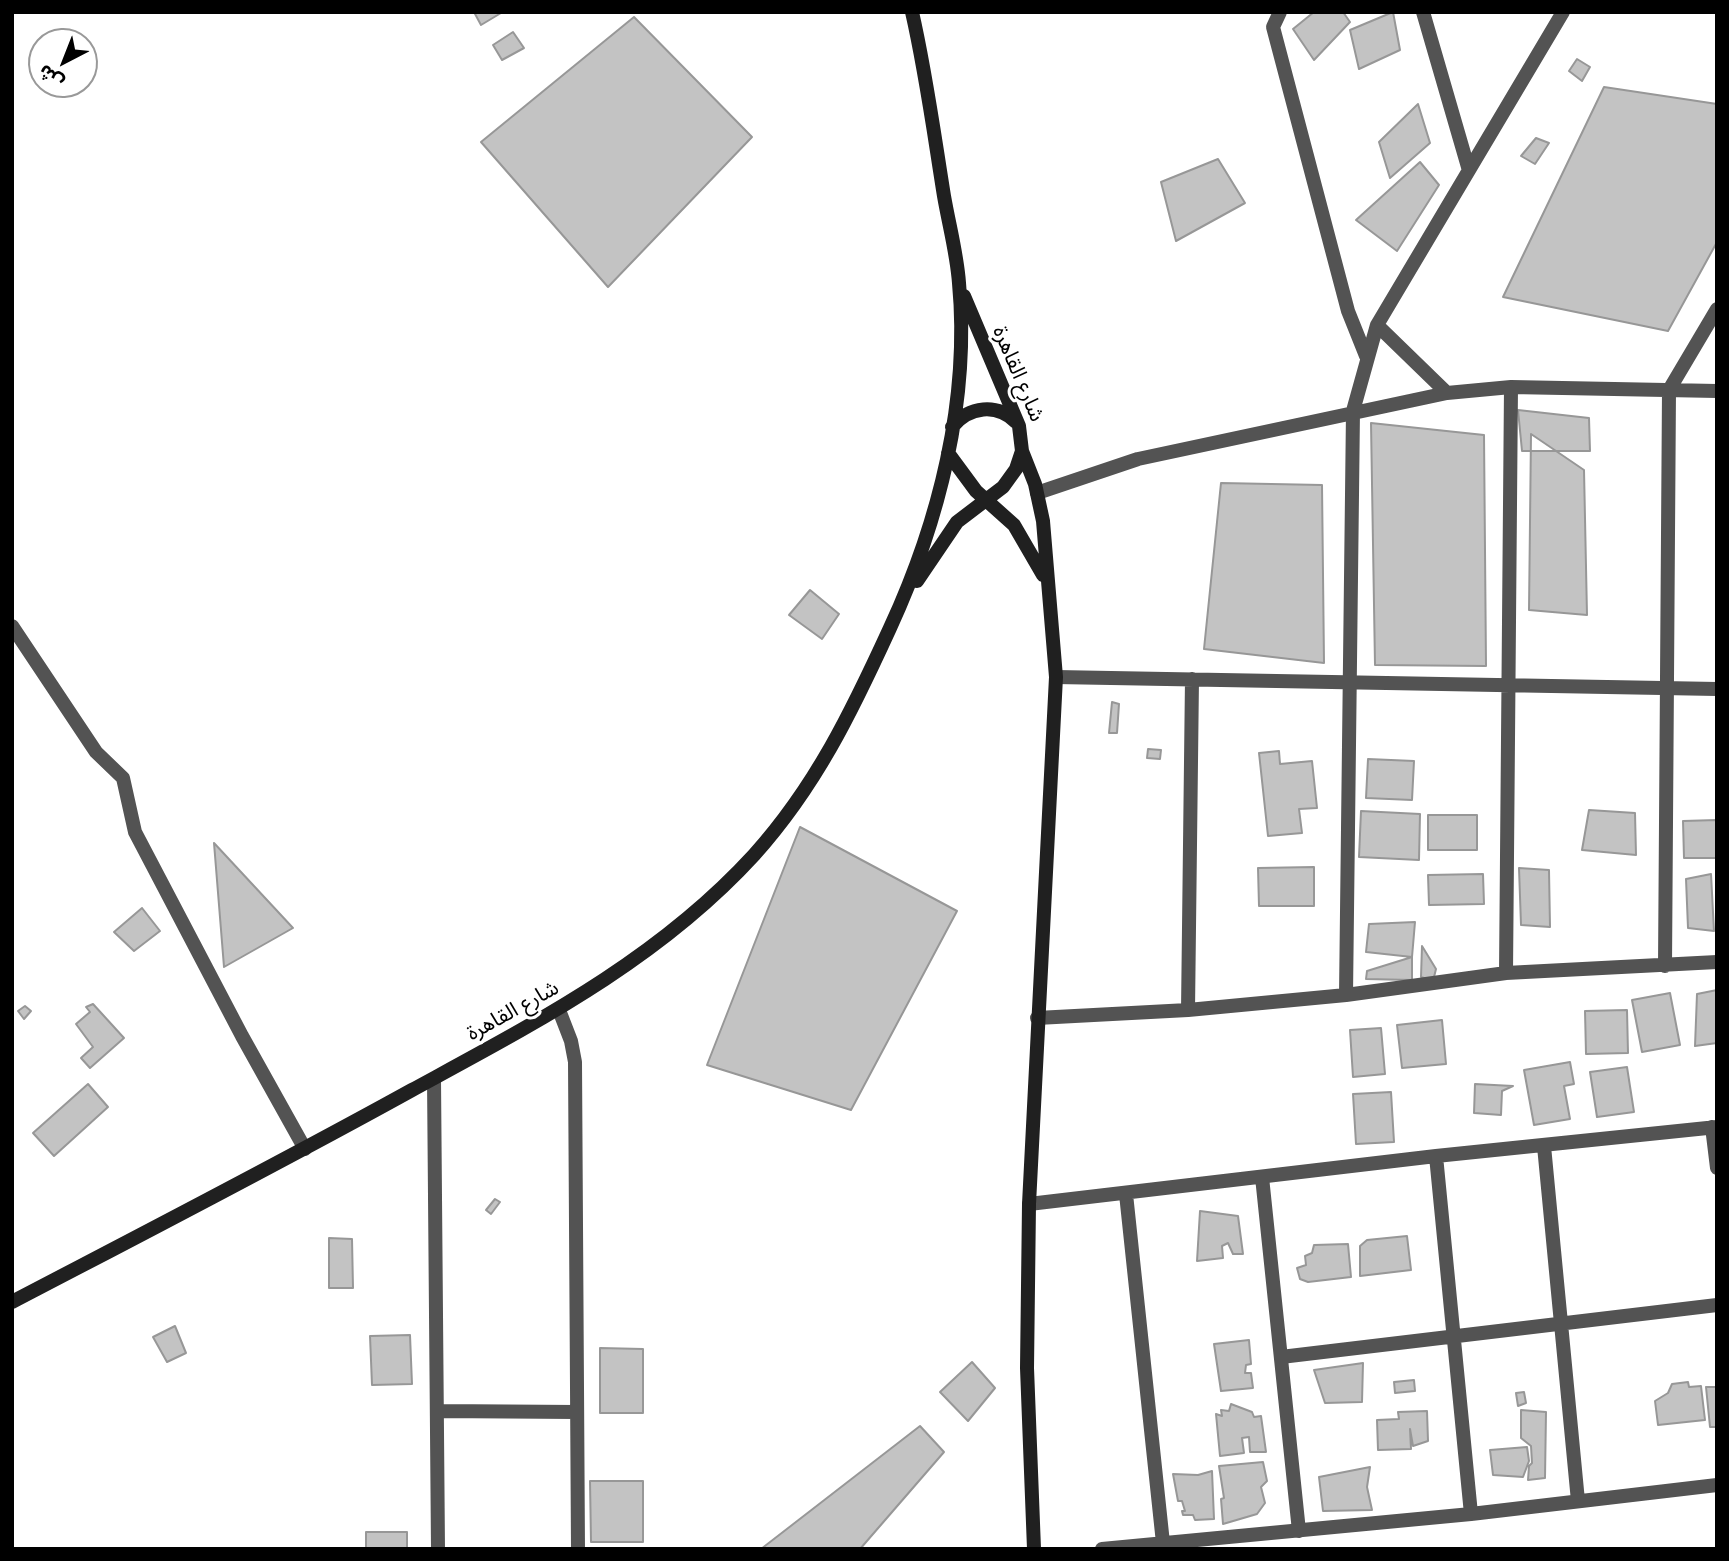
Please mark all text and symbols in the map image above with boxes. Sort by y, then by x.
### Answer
north arrow [28,28,98,98]
text: ش [32,59,69,95]
street label: شارع القاهرة [987,322,1049,426]
street label: شارع القاهرة [463,975,563,1047]

